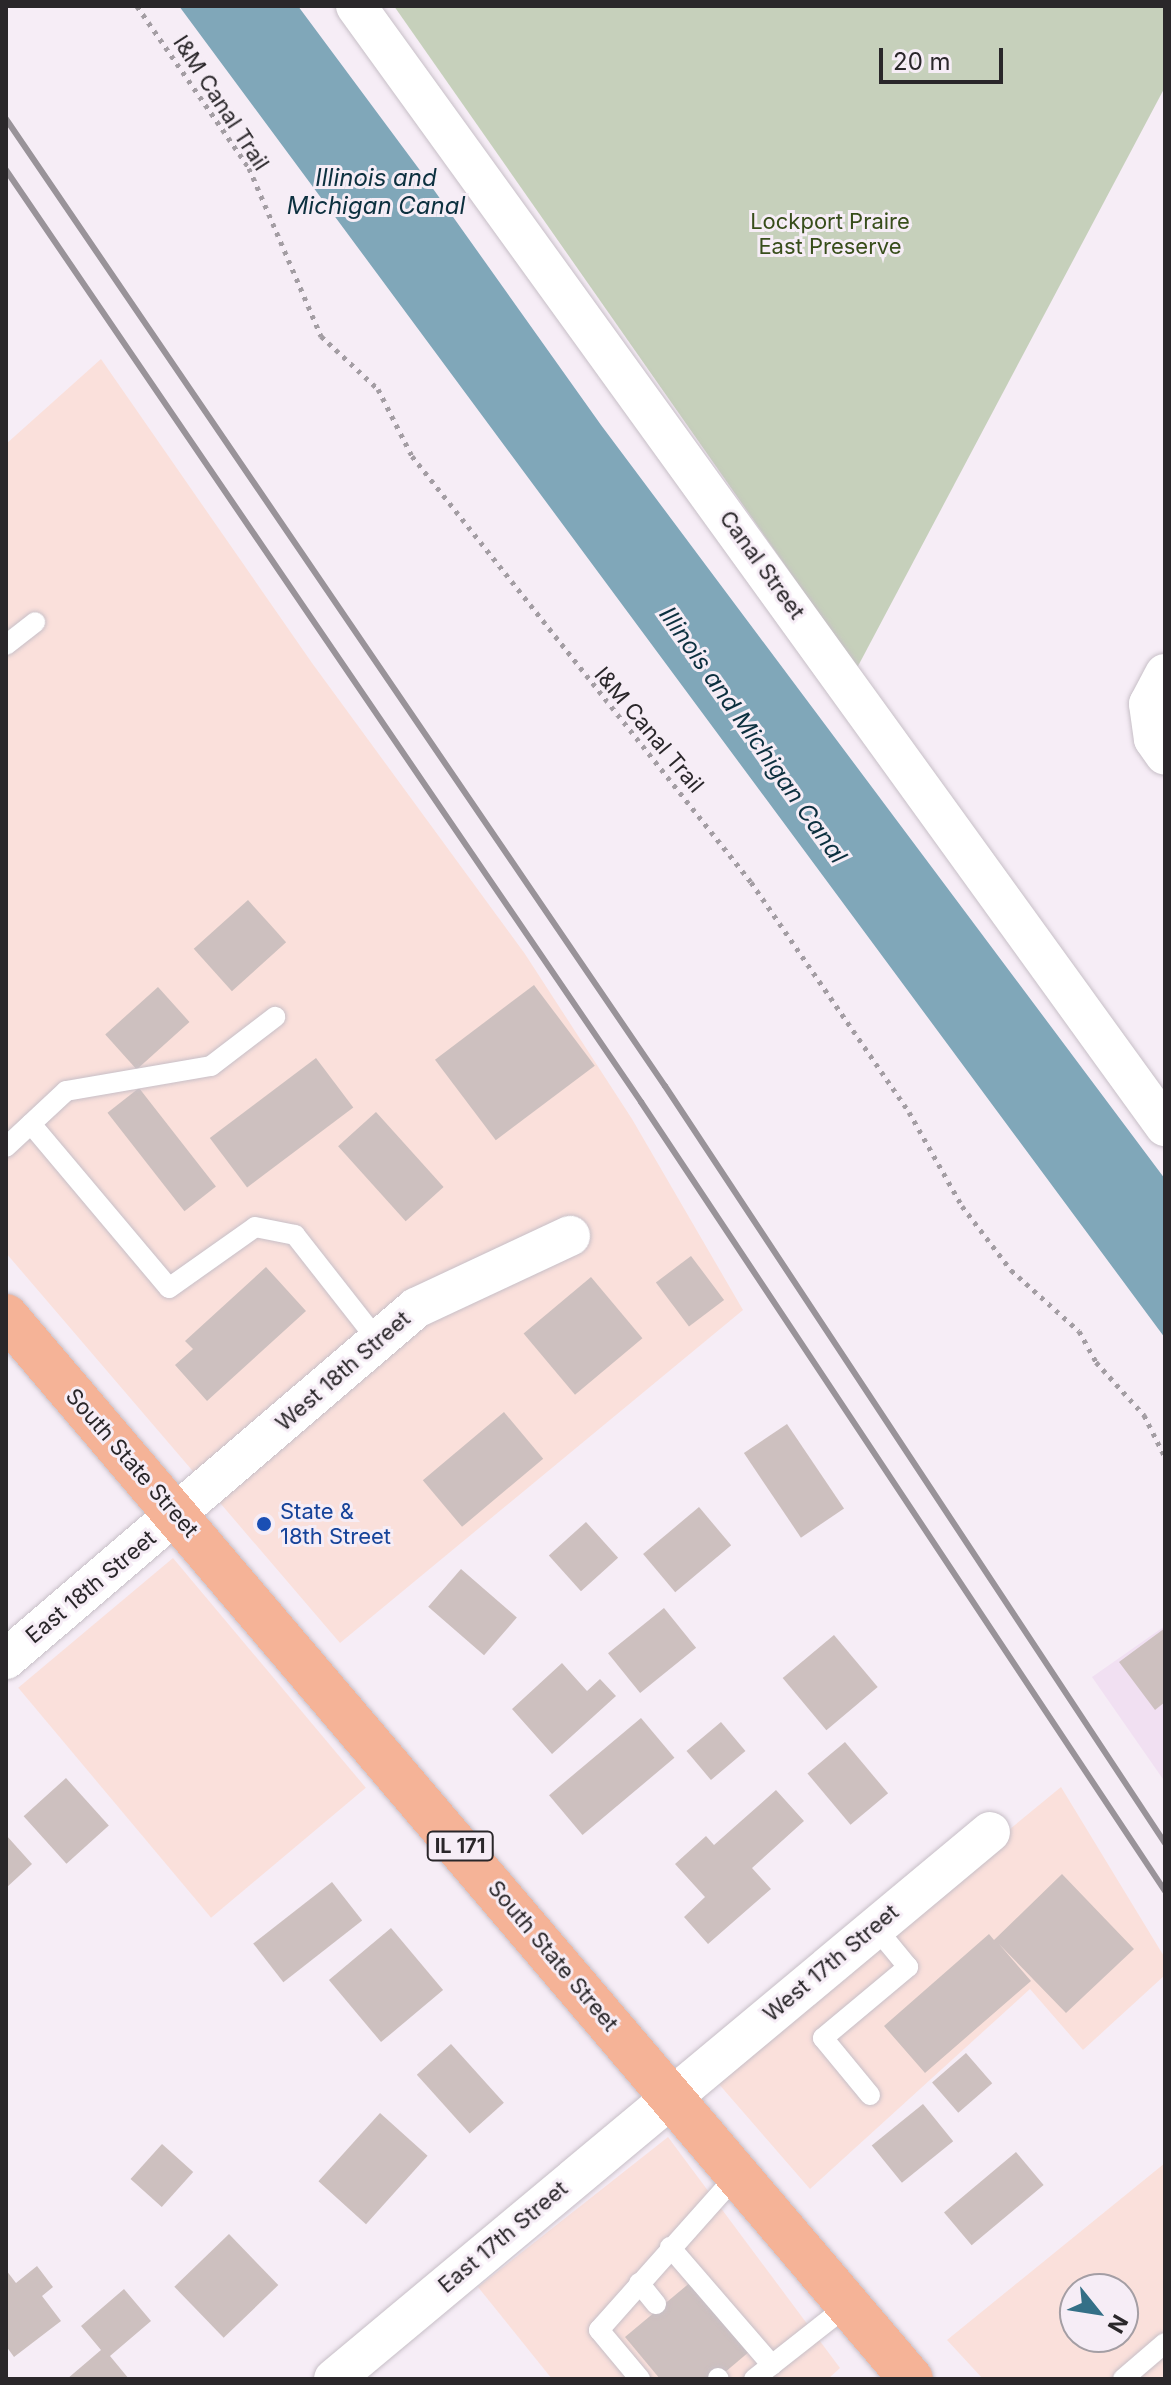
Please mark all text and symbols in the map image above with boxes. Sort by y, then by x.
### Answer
street label: I&M Canal Trail [168,31,274,175]
scale bar [883,32,1007,82]
text: 20 m [893,47,951,76]
water label: Illinois and Michigan Canal [287,164,465,220]
park label: Lockport Praire East Preserve [750,208,910,260]
street label: Canal Street [714,506,810,624]
water label: Illinois and Michigan Canal [653,601,853,869]
street label: I&M Canal Trail [589,662,709,798]
street label: West 18th Street [270,1305,416,1437]
street label: South State Street [60,1383,204,1543]
place label: State & 18th Street [280,1498,391,1550]
marker: State & 18th Street [255,1515,273,1533]
street label: East 18th Street [21,1525,161,1649]
road number: IL 171 [426,1830,494,1862]
street label: South State Street [482,1875,624,2037]
street label: West 17th Street [758,1899,904,2027]
street label: East 17th Street [433,2175,573,2299]
north arrow [1059,2273,1139,2353]
text: N [1103,2310,1134,2338]

